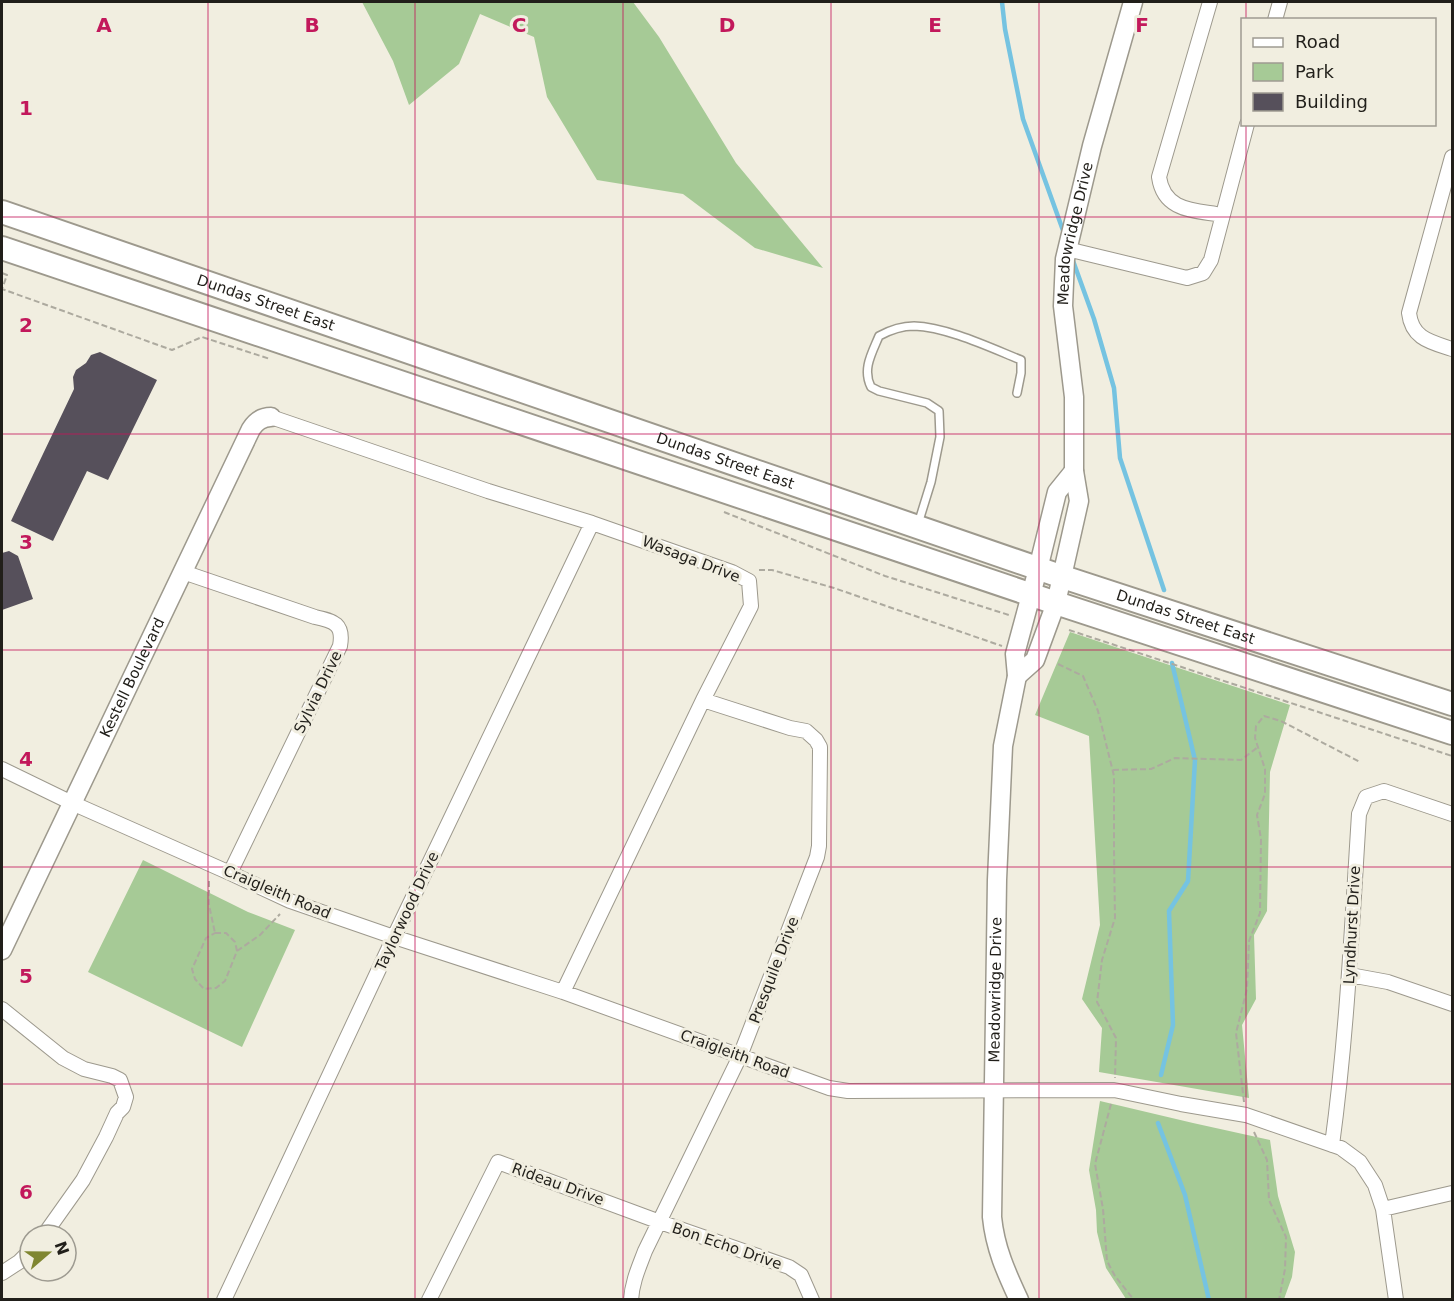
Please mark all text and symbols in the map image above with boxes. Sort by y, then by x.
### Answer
text: A [96,13,112,37]
text: B [304,13,320,37]
text: C [512,13,526,37]
text: D [719,13,735,37]
text: E [928,13,942,37]
text: F [1135,13,1149,37]
legend [1241,18,1436,126]
text: Road [1295,31,1340,52]
text: Park [1295,61,1334,82]
text: Building [1295,91,1368,112]
text: 1 [19,96,33,120]
street label: Meadowridge Drive [1054,160,1097,306]
street label: Dundas Street East [194,271,337,335]
text: 2 [19,313,33,337]
street label: Dundas Street East [654,429,797,493]
text: 3 [19,530,33,554]
street label: Wasaga Drive [639,532,743,586]
street label: Dundas Street East [1114,586,1257,648]
street label: Kestell Boulevard [96,615,168,740]
street label: Sylvia Drive [290,648,346,736]
text: 4 [19,747,33,771]
street label: Taylorwood Drive [371,849,442,974]
street label: Craigleith Road [221,861,333,923]
street label: Lyndhurst Drive [1340,865,1364,985]
street label: Presquile Drive [745,914,803,1026]
street label: Meadowridge Drive [985,917,1005,1063]
text: 5 [19,964,33,988]
street label: Craigleith Road [678,1026,792,1082]
street label: Rideau Drive [509,1159,607,1209]
text: 6 [19,1180,33,1204]
street label: Bon Echo Drive [670,1219,784,1273]
north arrow [18,1223,78,1283]
text: N [50,1238,73,1258]

